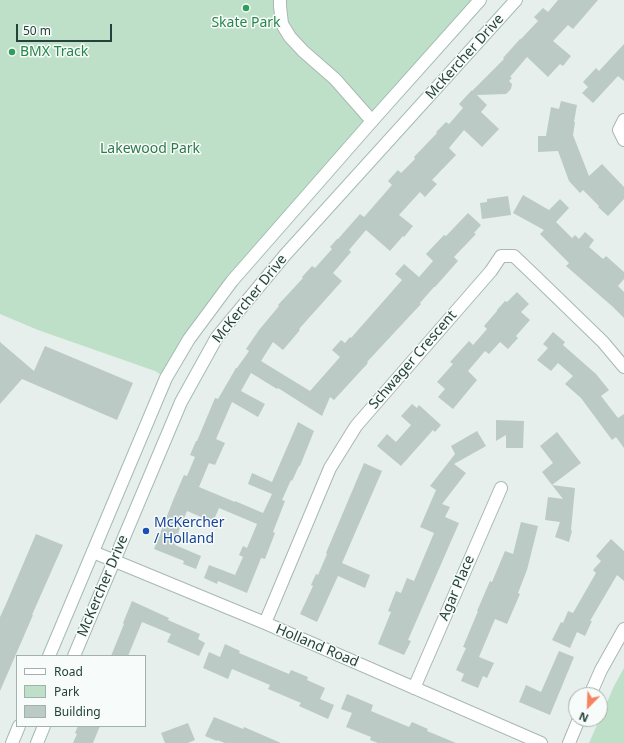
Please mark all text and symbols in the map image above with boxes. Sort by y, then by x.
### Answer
marker: Skate Park [241,3,251,13]
street label: McKercher Drive [422,11,508,103]
place label: Skate Park [211,15,281,31]
scale bar [18,16,114,42]
text: 50 m [23,22,51,39]
place label: BMX Track [20,44,88,60]
marker: BMX Track [7,47,17,57]
park label: Lakewood Park [100,141,200,157]
street label: McKercher Drive [209,251,291,347]
street label: Schwager Crescent [366,307,460,413]
place label: McKercher / Holland [154,515,225,548]
marker: McKercher / Holland [141,526,151,536]
street label: McKercher Drive [74,533,132,639]
street label: Agar Place [436,553,478,623]
street label: Holland Road [273,621,361,671]
legend [16,655,146,727]
text: Road [54,663,83,680]
text: Park [54,683,79,700]
north arrow [568,687,608,727]
text: Building [54,703,101,720]
text: N [576,709,591,726]

